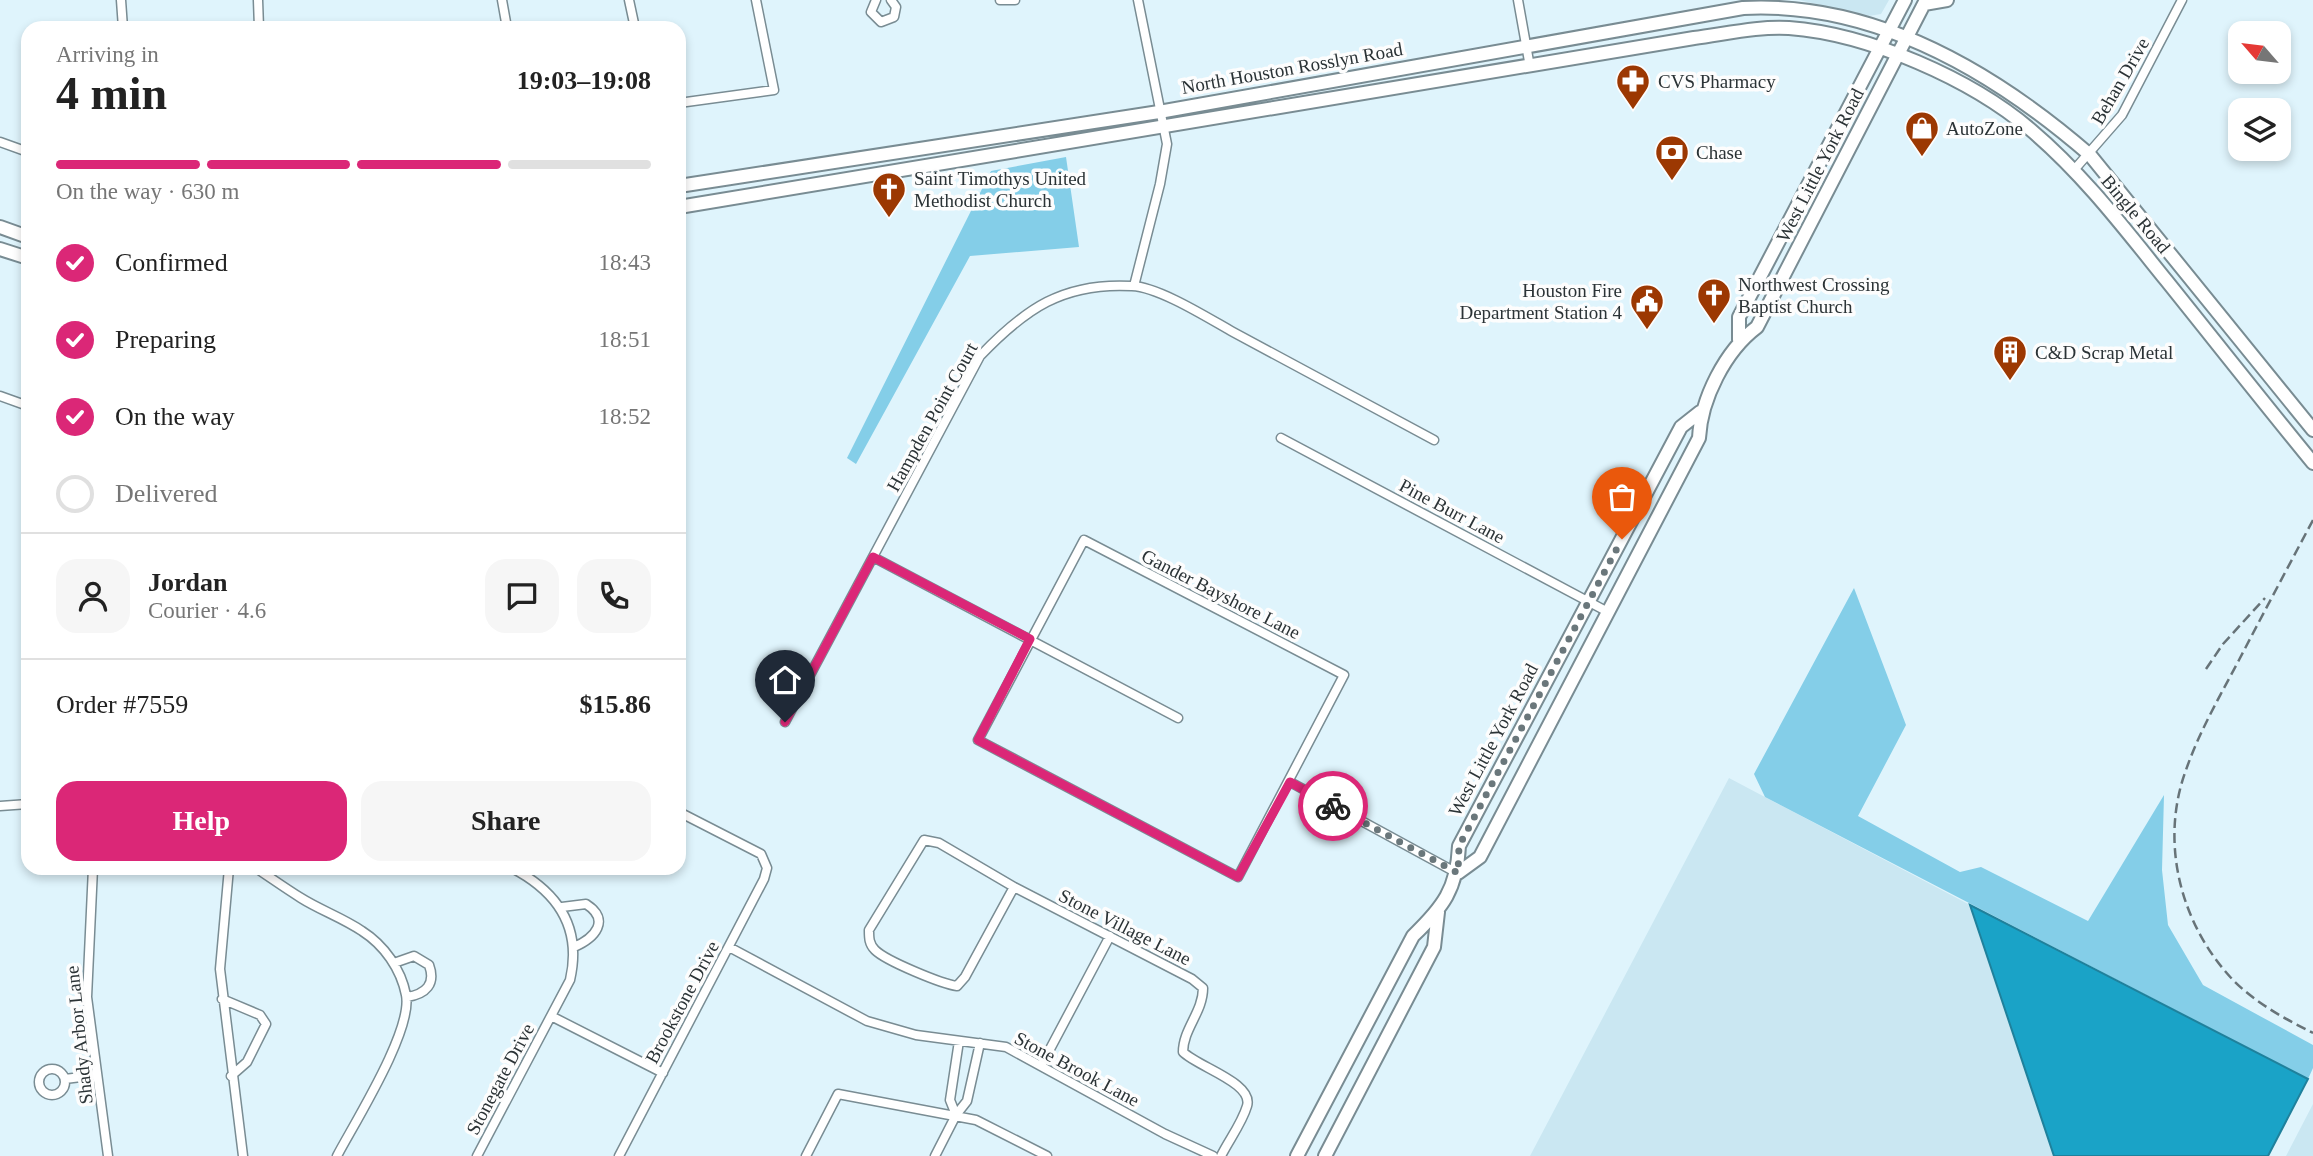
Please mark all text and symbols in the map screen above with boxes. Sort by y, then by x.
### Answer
north arrow [2228,21,2291,84]
map controls [2228,21,2291,161]
street label: Behan Drive [2087,34,2153,128]
street label: North Houston Rosslyn Road [1180,38,1405,98]
text: Arriving in [56,42,159,67]
pharmacy icon: CVS Pharmacy [1614,62,1652,111]
text: 19:03–19:08 [517,66,651,95]
text: 4 min [56,68,167,119]
place label: CVS Pharmacy [1658,71,1776,92]
street label: West Little York Road [1772,84,1868,245]
button: layers [2228,98,2291,161]
shop icon: AutoZone [1903,109,1941,158]
place label: AutoZone [1946,118,2023,139]
bank icon: Chase [1653,133,1691,182]
place label: Chase [1696,142,1742,163]
place label: Saint Timothys United Methodist Church [914,168,1087,211]
church icon: Saint Timothys United Methodist Church [870,170,908,219]
street label: Bingle Road [2097,171,2175,258]
text: On the way · 630 m [56,179,239,204]
icon: check [56,244,94,282]
text: Confirmed [115,248,228,277]
text: 18:43 [599,250,651,275]
place label: Northwest Crossing Baptist Church [1738,274,1890,317]
church icon: Northwest Crossing Baptist Church [1695,276,1733,325]
place label: Houston Fire Department Station 4 [1459,280,1622,323]
public building icon: Houston Fire Department Station 4 [1628,282,1666,331]
icon: check [56,321,94,359]
text: Preparing [115,325,216,354]
text: 18:51 [599,327,651,352]
building icon: C&D Scrap Metal [1991,333,2029,382]
street label: Hampden Point Court [882,338,982,495]
place label: C&D Scrap Metal [2035,342,2173,363]
icon: check [56,398,94,436]
text: On the way [115,402,235,431]
text: 18:52 [599,404,651,429]
pin [1592,467,1652,539]
street label: Pine Burr Lane [1396,474,1508,548]
icon: bag [1603,478,1641,516]
text: Delivered [115,479,218,508]
street label: Gander Bayshore Lane [1138,545,1304,643]
button: person [56,559,130,633]
button: chat [485,559,559,633]
button: phone [577,559,651,633]
text: Jordan [148,568,227,597]
text: Courier · 4.6 [148,598,266,623]
pin [755,650,815,722]
street label: West Little York Road [1444,660,1542,820]
icon: home [766,661,804,699]
text: Order #7559 [56,690,188,719]
text: $15.86 [580,690,651,719]
courier [1298,771,1368,841]
button: Help [56,781,347,861]
button: Share [361,781,651,861]
icon: bike [1314,787,1352,825]
street label: Stone Village Lane [1056,885,1194,969]
street label: Brookstone Drive [641,937,723,1067]
street label: Shady Arbor Lane [61,965,97,1105]
street label: Stonegate Drive [462,1020,538,1138]
street label: Stone Brook Lane [1011,1027,1143,1111]

